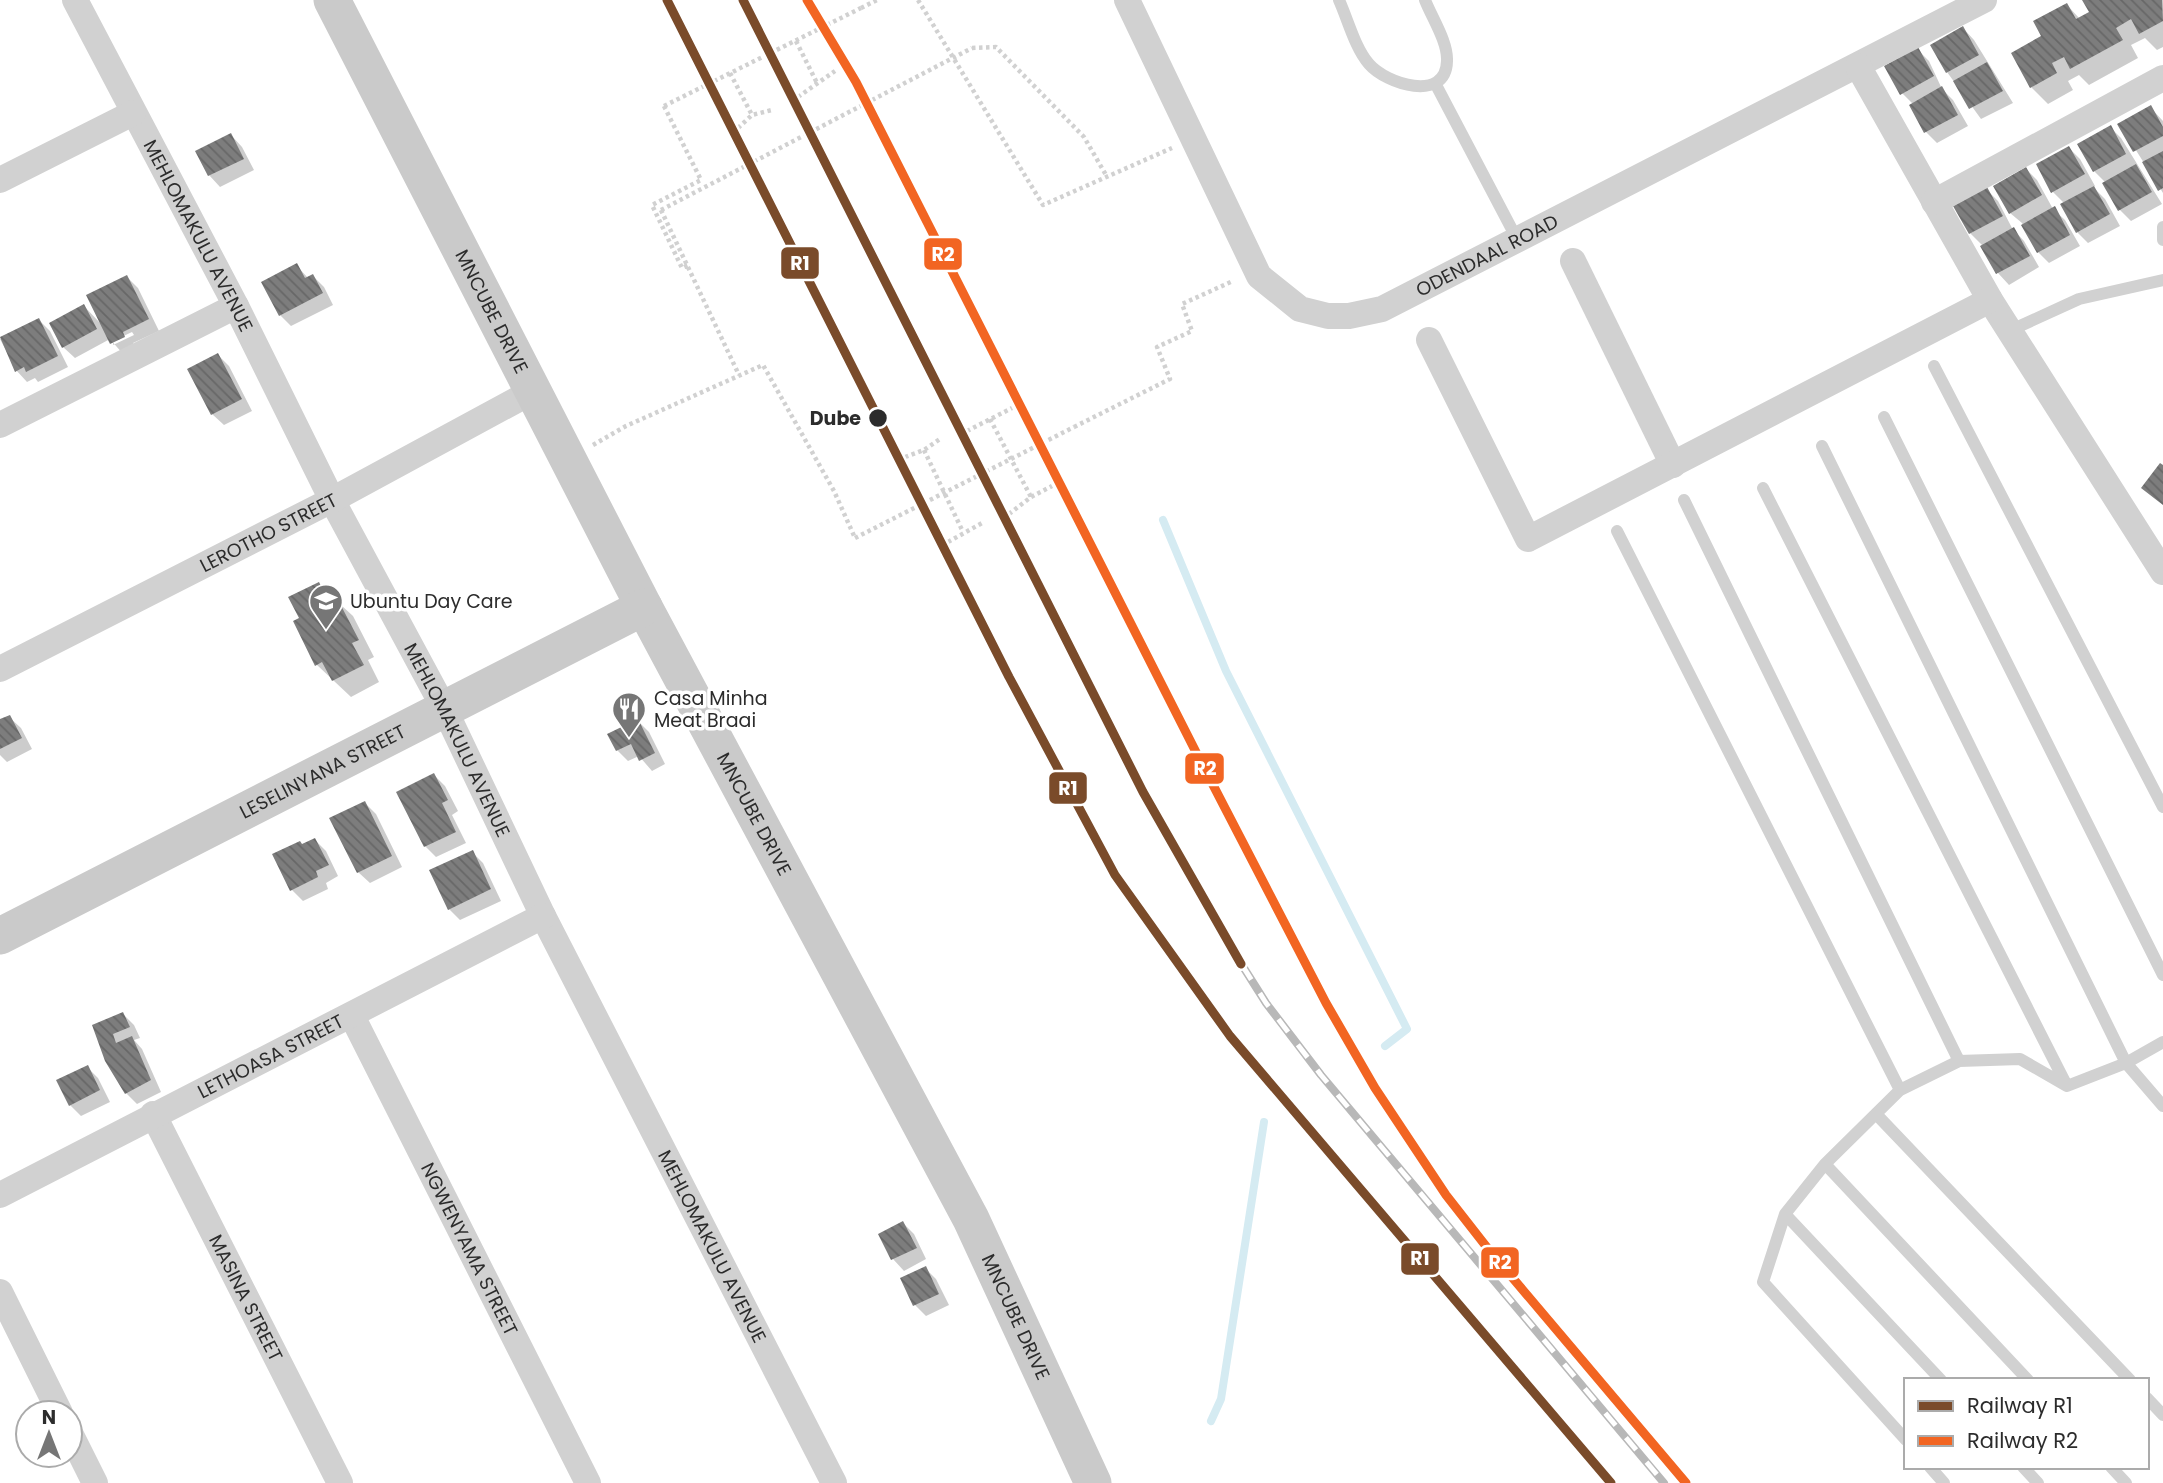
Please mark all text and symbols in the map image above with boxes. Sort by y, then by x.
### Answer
street label: MEHLOMAKULU AVENUE [137,135,260,336]
street label: ODENDAAL ROAD [1411,207,1563,303]
line badge: R2 [923,237,963,271]
text: R2 [931,241,955,268]
street label: MNCUBE DRIVE [449,245,535,378]
line badge: R1 [780,246,820,280]
text: R1 [790,250,810,277]
place label: Dube [810,405,861,432]
marker: Dube [867,407,889,429]
street label: LEROTHO STREET [195,486,342,579]
school or university icon: Ubuntu Day Care [307,582,345,631]
place label: Ubuntu Day Care [350,588,513,615]
street label: MEHLOMAKULU AVENUE [398,638,517,841]
place label: Casa Minha Meat Braai [654,685,768,734]
restaurant icon: Casa Minha Meat Braai [610,690,648,739]
street label: LESELINYANA STREET [235,718,410,825]
street label: MNCUBE DRIVE [711,747,798,880]
line badge: R2 [1184,752,1225,785]
text: R2 [1193,755,1217,782]
line badge: R1 [1048,771,1088,805]
text: R1 [1058,775,1078,802]
street label: LETHOASA STREET [193,1007,348,1105]
street label: MEHLOMAKULU AVENUE [652,1145,773,1347]
street label: NGWENYAMA STREET [415,1158,525,1340]
street label: MASINA STREET [203,1230,290,1366]
line badge: R1 [1400,1242,1440,1276]
text: R1 [1410,1245,1430,1272]
line badge: R2 [1480,1246,1520,1279]
street label: MNCUBE DRIVE [975,1249,1057,1384]
text: R2 [1488,1249,1512,1276]
legend [1904,1378,2149,1469]
text: Railway R1 [1967,1391,2073,1420]
north arrow [14,1399,84,1469]
text: N [42,1404,56,1431]
text: Railway R2 [1967,1426,2078,1455]

